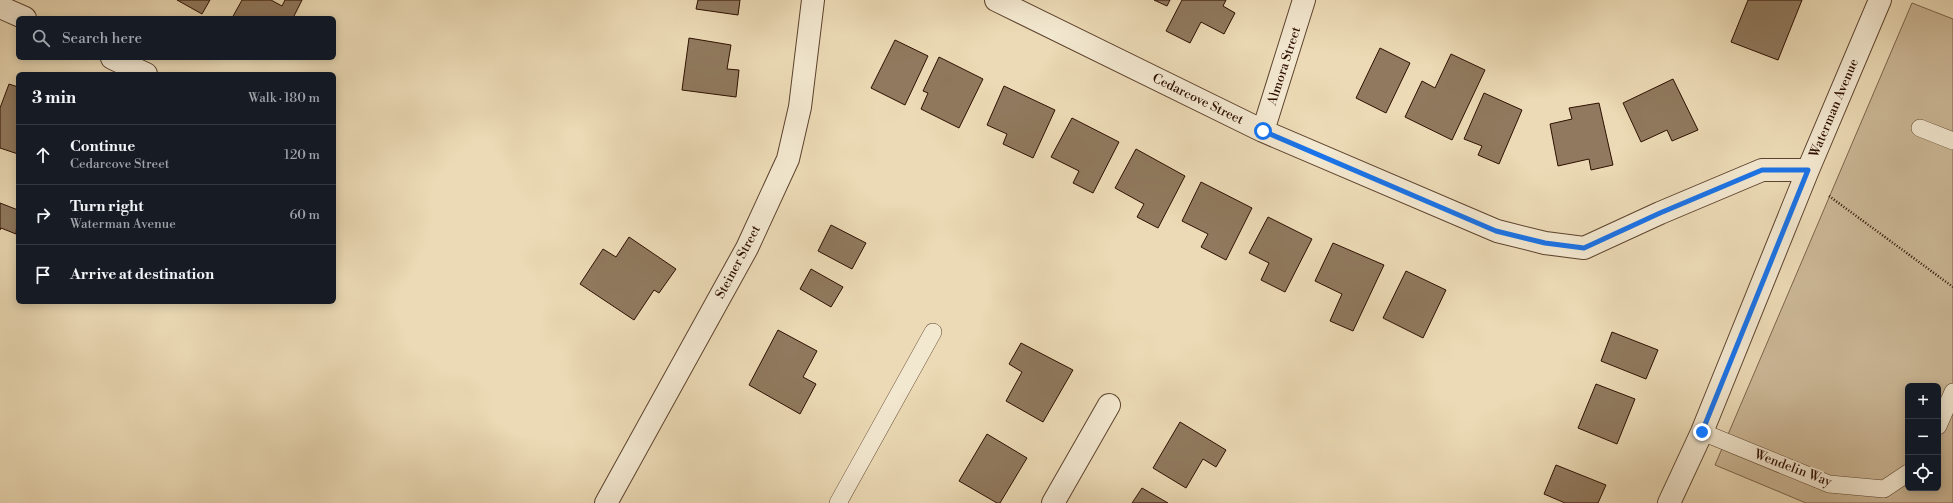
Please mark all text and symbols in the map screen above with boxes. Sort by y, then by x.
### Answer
search box [16,16,336,60]
street label: Almora Street [1263,24,1304,108]
icon: search [30,27,52,49]
text: Search here [62,29,142,48]
street label: Waterman Avenue [1806,56,1862,161]
street label: Cedarcove Street [1150,70,1247,128]
text: 3 min [32,87,76,109]
text: Walk · 180 m [248,90,320,106]
route start [1254,122,1272,140]
text: Continue [70,137,135,156]
icon: ahead [32,144,54,166]
text: 120 m [284,147,320,163]
text: Cedarcove Street [70,156,169,172]
text: Turn right [70,197,144,216]
icon: right [32,204,54,226]
text: 60 m [289,207,320,223]
text: Waterman Avenue [70,216,176,232]
street label: Steiner Street [712,222,764,301]
icon: arrive [32,264,54,286]
text: Arrive at destination [70,265,214,284]
map controls [1905,383,1941,491]
button: + [1905,383,1941,419]
button: − [1905,419,1941,455]
route end [1693,423,1711,441]
street label: Wendelin Way [1751,446,1835,490]
button: locate [1905,455,1941,491]

